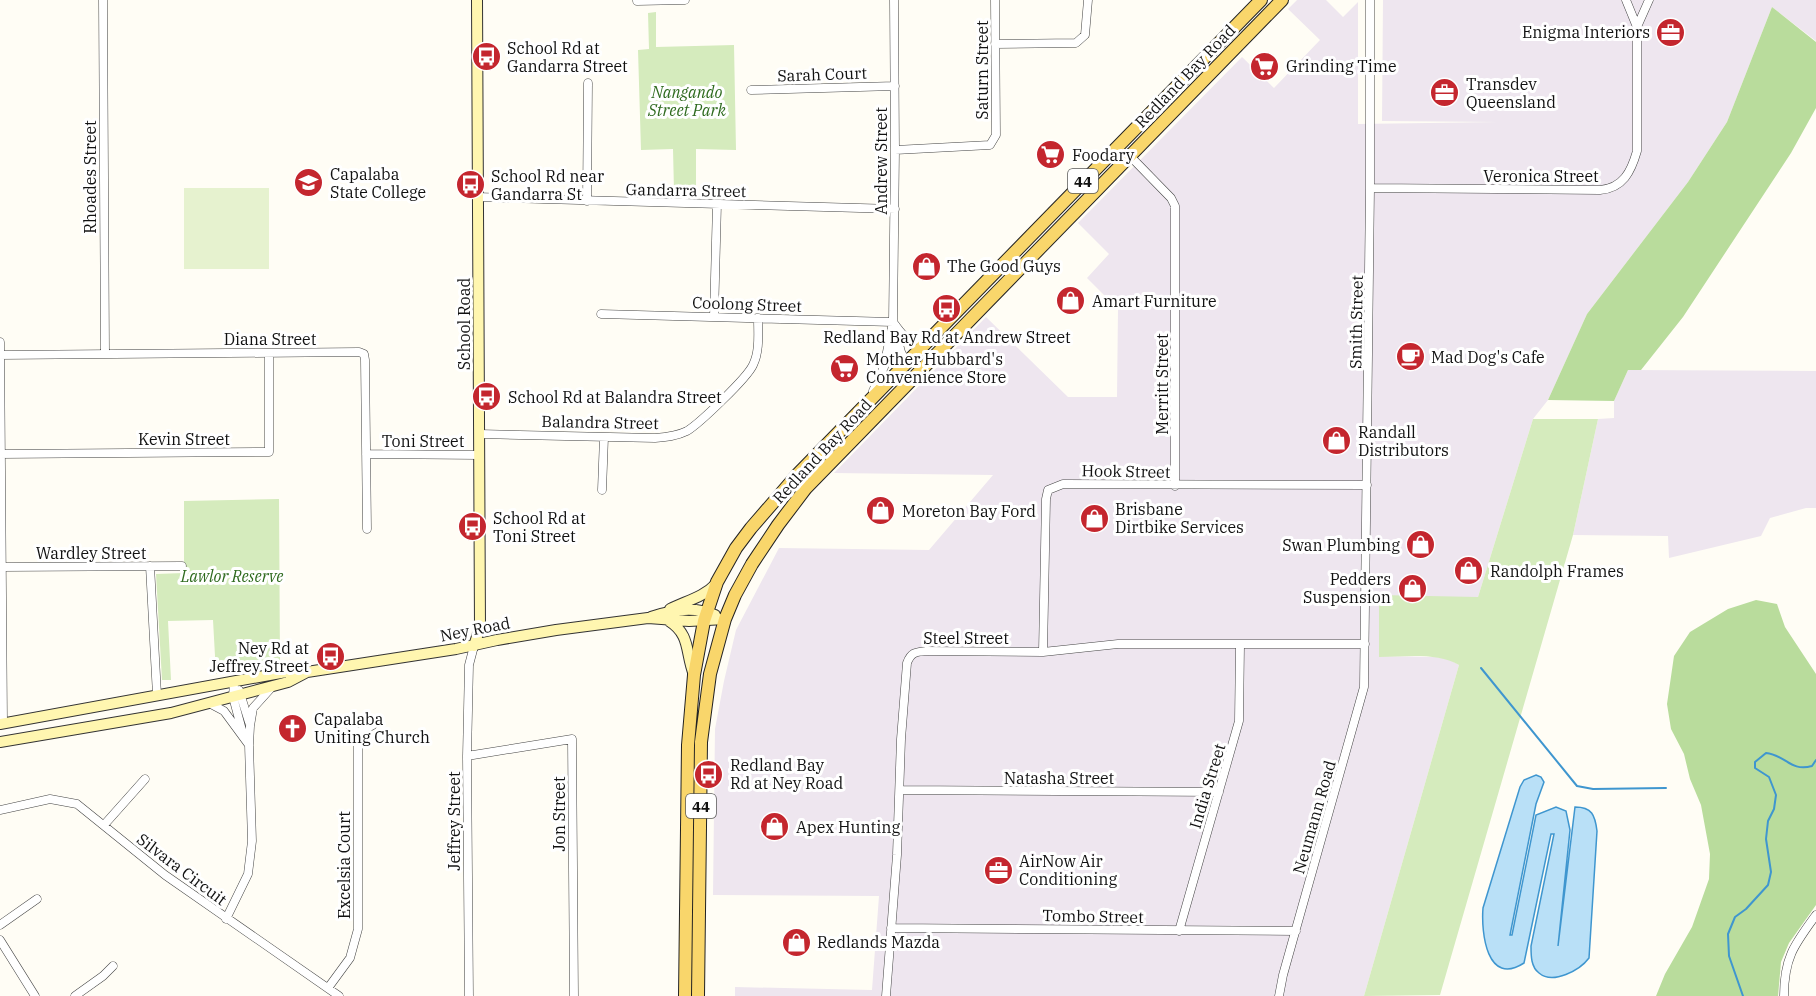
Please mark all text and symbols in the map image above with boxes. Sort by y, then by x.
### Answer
office icon: Enigma Interiors [1655,16,1687,48]
street label: Saturn Street [972,20,992,120]
street label: Redland Bay Road [1131,20,1240,132]
place label: Enigma Interiors [1522,22,1650,42]
place label: School Rd at Gandarra Street [507,38,628,76]
bus stop icon: School Rd at Gandarra Street [470,41,502,73]
supermarket icon: Grinding Time [1249,50,1281,82]
place label: Grinding Time [1286,56,1397,76]
street label: Sarah Court [777,62,868,86]
place label: Transdev Queensland [1466,74,1556,112]
office icon: Transdev Queensland [1429,77,1461,109]
park label: Nangando Street Park [647,82,726,120]
street label: Andrew Street [871,107,891,215]
street label: Rhoades Street [80,120,100,234]
supermarket icon: Foodary [1035,139,1067,171]
place label: Foodary [1072,145,1135,165]
place label: Capalaba State College [330,164,426,202]
place label: School Rd near Gandarra St [491,166,604,204]
street label: Veronica Street [1483,166,1599,186]
school or university icon: Capalaba State College [293,167,325,199]
bus stop icon: School Rd near Gandarra St [454,169,486,201]
road number: 44 [1068,169,1098,193]
street label: Gandarra Street [625,179,747,201]
shop icon: The Good Guys [910,250,942,282]
place label: The Good Guys [947,256,1061,276]
street label: Smith Street [1345,274,1367,369]
street label: School Road [454,277,474,370]
shop icon: Amart Furniture [1055,285,1087,317]
place label: Amart Furniture [1092,291,1217,311]
street label: Coolong Street [692,292,803,316]
bus stop icon: Redland Bay Rd at Andrew Street [931,293,963,325]
place label: Redland Bay Rd at Andrew Street [823,327,1071,347]
street label: Diana Street [224,329,317,349]
street label: Merritt Street [1152,333,1172,435]
cafe icon: Mad Dog's Cafe [1394,341,1426,373]
place label: Mad Dog's Cafe [1431,347,1545,367]
place label: Mother Hubbard's Convenience Store [866,349,1006,387]
supermarket icon: Mother Hubbard's Convenience Store [829,352,861,384]
bus stop icon: School Rd at Balandra Street [471,381,503,413]
place label: School Rd at Balandra Street [508,387,722,407]
street label: Redland Bay Road [768,394,876,508]
street label: Balandra Street [541,411,659,433]
place label: Randall Distributors [1358,422,1449,460]
shop icon: Randall Distributors [1321,425,1353,457]
street label: Kevin Street [138,429,230,449]
street label: Toni Street [382,431,465,451]
street label: Hook Street [1081,460,1171,482]
shop icon: Moreton Bay Ford [865,495,897,527]
place label: Brisbane Dirtbike Services [1115,499,1244,537]
place label: Moreton Bay Ford [902,501,1036,521]
shop icon: Brisbane Dirtbike Services [1078,502,1110,534]
place label: School Rd at Toni Street [493,508,586,546]
bus stop icon: School Rd at Toni Street [456,511,488,543]
shop icon: Swan Plumbing [1405,529,1437,561]
place label: Swan Plumbing [1282,535,1400,555]
street label: Wardley Street [36,543,147,563]
shop icon: Randolph Frames [1453,555,1485,587]
place label: Randolph Frames [1490,561,1624,581]
park label: Lawlor Reserve [180,566,283,586]
place label: Pedders Suspension [1303,569,1391,607]
shop icon: Pedders Suspension [1396,572,1428,604]
street label: Ney Road [438,612,512,646]
street label: Steel Street [923,628,1009,648]
place label: Ney Rd at Jeffrey Street [210,638,309,676]
bus stop icon: Ney Rd at Jeffrey Street [314,641,346,673]
place label: Capalaba Uniting Church [314,709,430,747]
church icon: Capalaba Uniting Church [277,712,309,744]
street label: India Street [1185,741,1230,831]
place label: Redland Bay Rd at Ney Road [730,755,843,793]
bus stop icon: Redland Bay Rd at Ney Road [693,758,725,790]
street label: Neumann Road [1288,758,1340,876]
street label: Natasha Street [1004,768,1115,788]
street label: Jeffrey Street [444,771,464,871]
street label: Jon Street [549,776,569,852]
road number: 44 [686,794,716,818]
street label: Excelsia Court [334,811,354,919]
shop icon: Apex Hunting [759,811,791,843]
place label: Apex Hunting [796,817,901,837]
street label: Silvara Circuit [133,829,231,909]
place label: AirNow Air Conditioning [1019,851,1117,889]
office icon: AirNow Air Conditioning [982,854,1014,886]
street label: Tombo Street [1042,905,1144,927]
shop icon: Redlands Mazda [780,926,812,958]
place label: Redlands Mazda [817,932,940,952]

